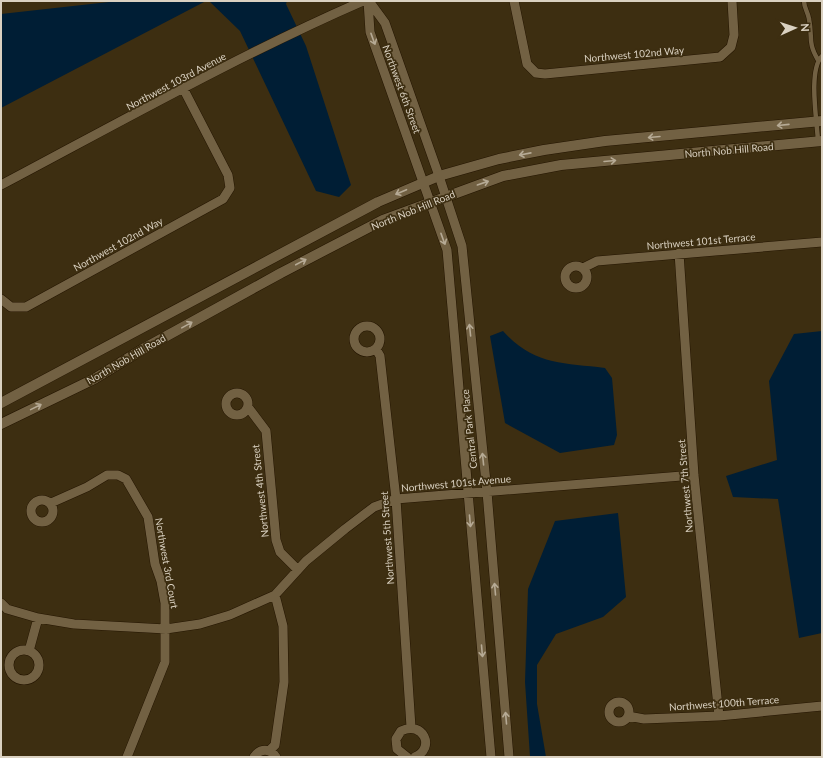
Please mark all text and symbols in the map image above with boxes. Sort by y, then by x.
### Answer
north arrow [775,8,815,48]
text: N [799,23,812,32]
one-way arrow [370,33,377,46]
street label: Northwest 6th Street [380,43,424,135]
street label: Northwest 102nd Way [584,44,685,64]
street label: Northwest 103rd Avenue [124,50,228,112]
one-way arrow [777,121,790,128]
one-way arrow [648,134,661,141]
street label: North Nob Hill Road [684,140,774,160]
one-way arrow [519,150,532,158]
one-way arrow [603,157,616,165]
one-way arrow [476,179,489,186]
street label: North Nob Hill Road [369,188,457,232]
one-way arrow [395,188,407,196]
street label: Northwest 102nd Way [71,214,165,274]
street label: Northwest 101st Terrace [646,230,756,252]
one-way arrow [440,232,448,244]
one-way arrow [295,258,307,266]
one-way arrow [181,320,193,328]
one-way arrow [466,324,474,337]
street label: North Nob Hill Road [84,331,168,387]
street label: Central Park Place [459,389,479,469]
one-way arrow [30,403,42,410]
street label: Northwest 7th Street [675,439,695,533]
street label: Northwest 4th Street [249,444,271,538]
one-way arrow [480,453,487,466]
street label: Northwest 101st Avenue [401,472,511,494]
street label: Northwest 5th Street [378,491,396,585]
one-way arrow [467,514,474,527]
street label: Northwest 3rd Court [153,517,181,610]
one-way arrow [491,583,498,596]
one-way arrow [478,644,485,657]
street label: Northwest 100th Terrace [669,693,779,713]
one-way arrow [502,712,510,725]

